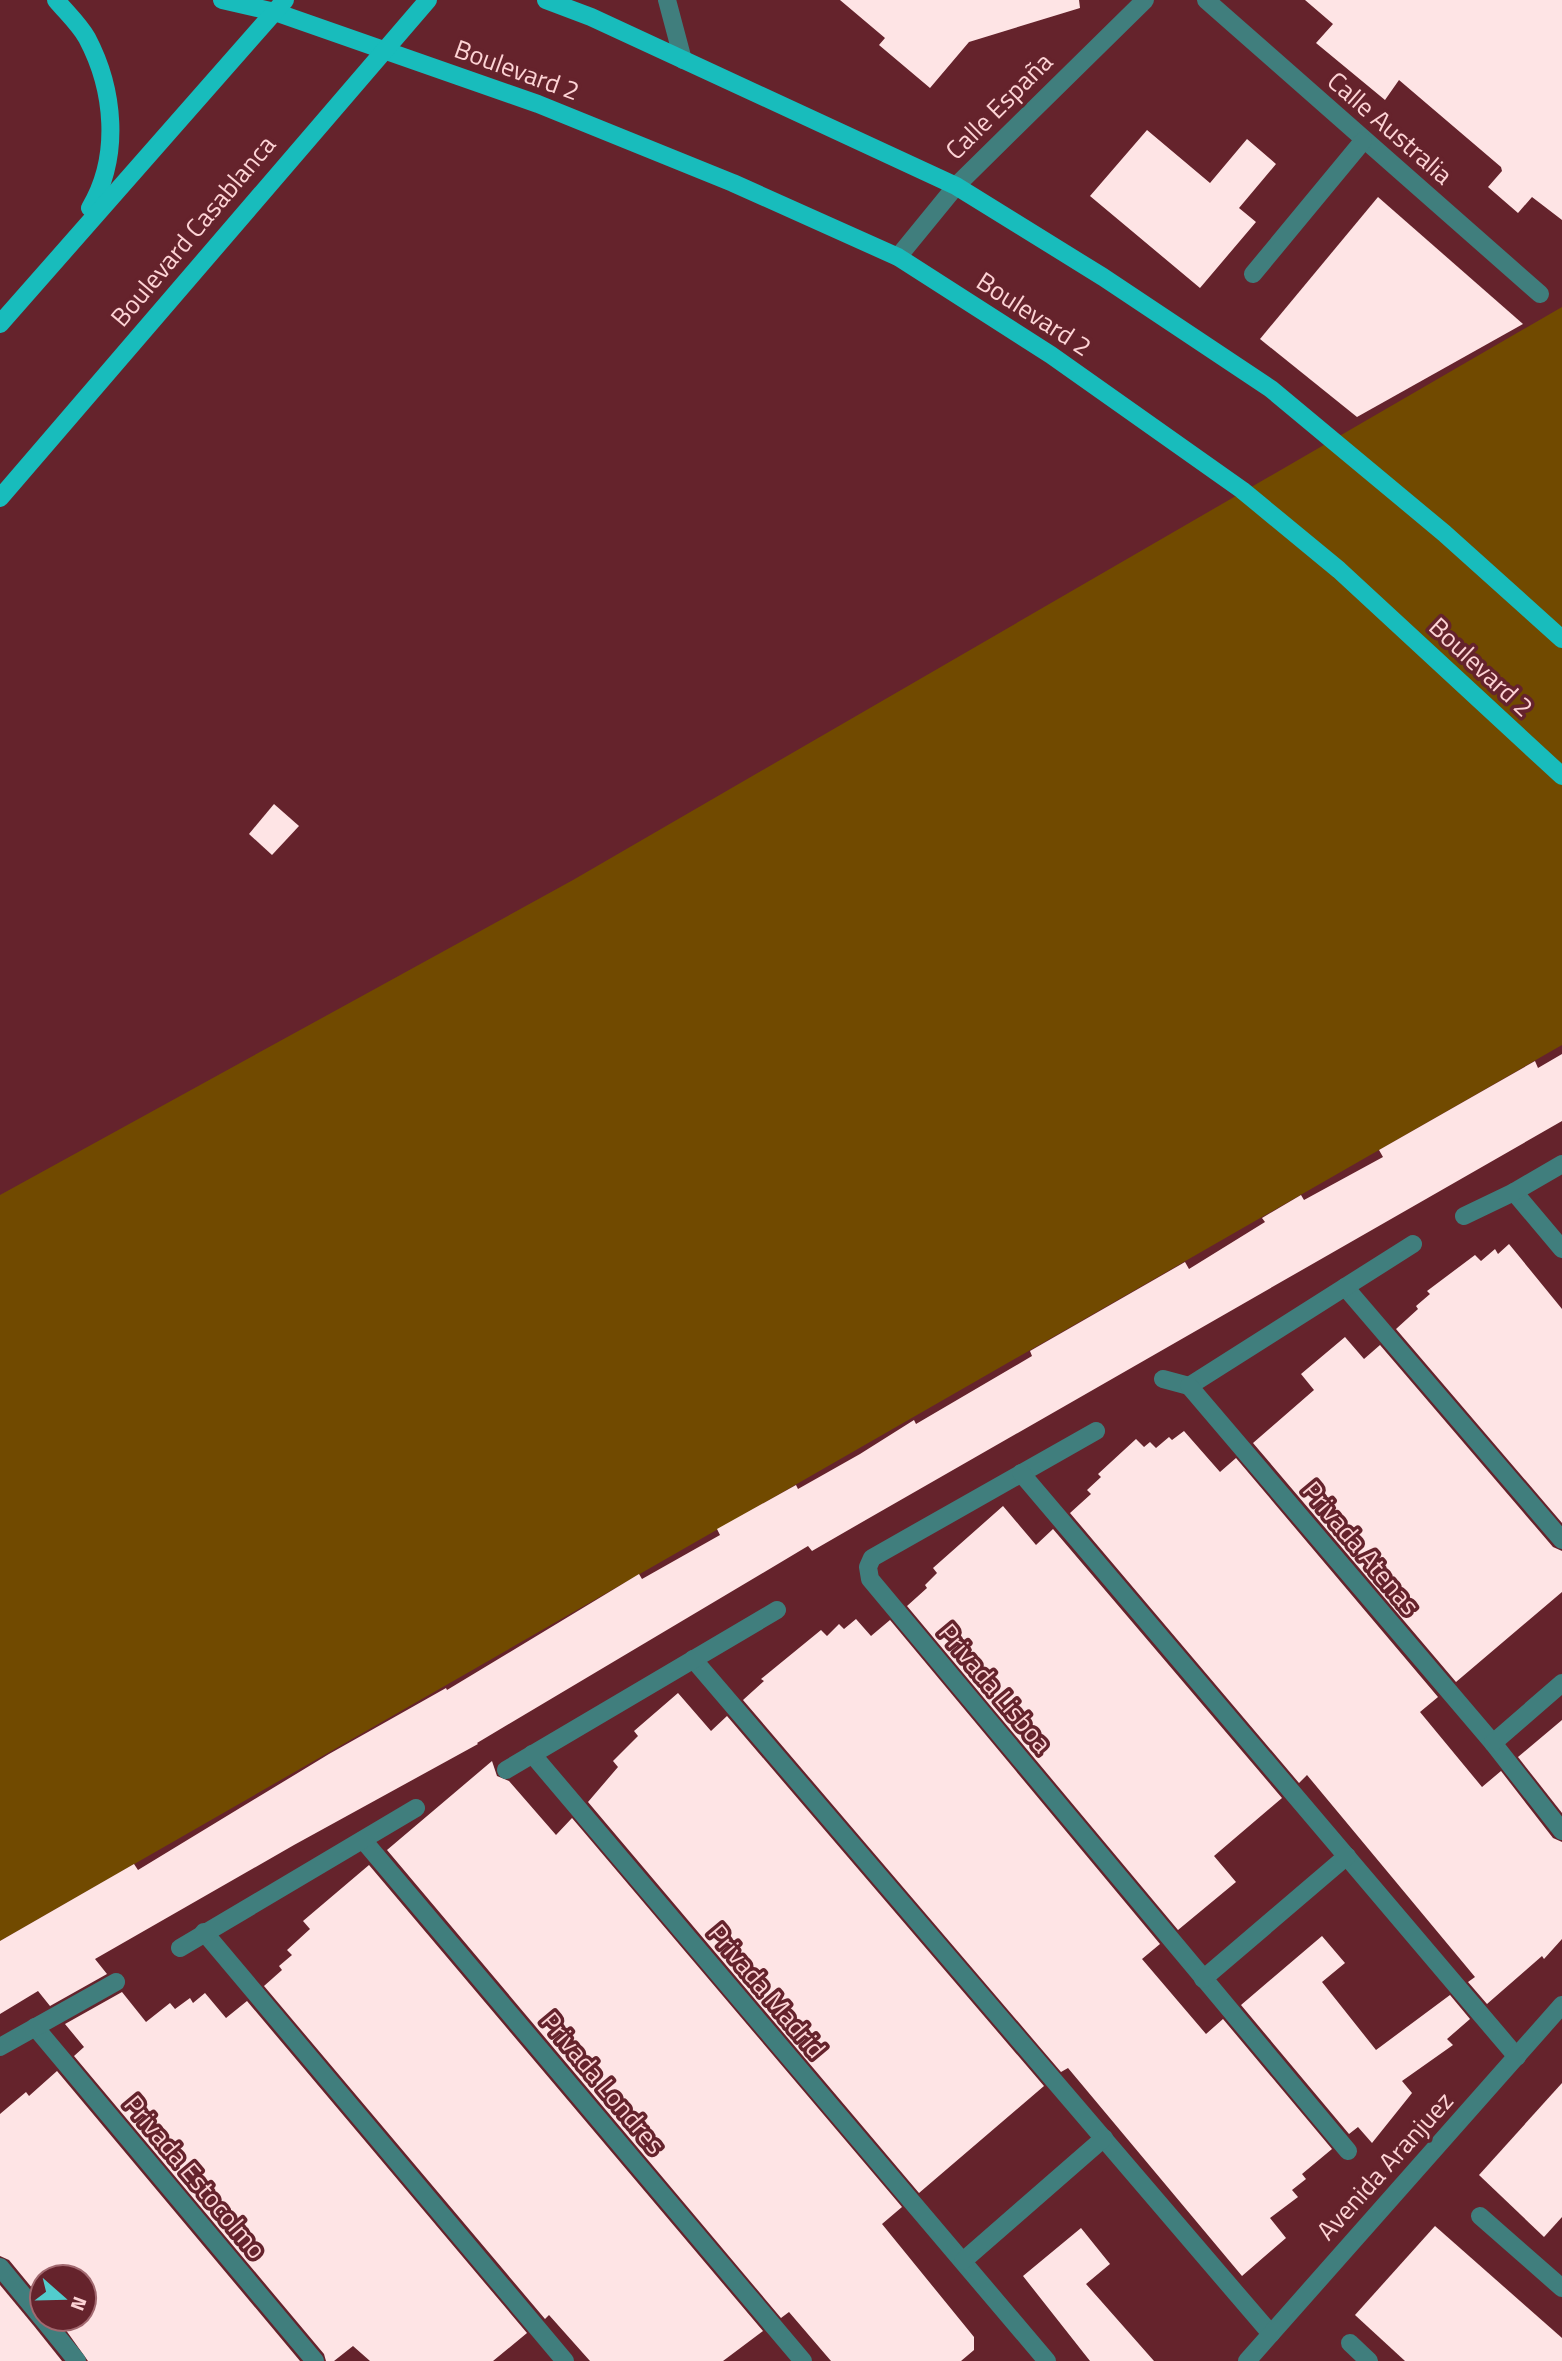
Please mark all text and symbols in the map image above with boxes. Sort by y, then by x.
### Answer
street label: Boulevard 2 [449,29,585,110]
street label: Calle España [936,43,1061,168]
street label: Calle Australia [1319,62,1462,193]
street label: Boulevard Casablanca [101,127,284,335]
street label: Boulevard 2 [969,262,1100,365]
street label: Boulevard 2 [1420,608,1542,725]
street label: Privada Atenas [1294,1472,1429,1623]
street label: Privada Lisboa [929,1614,1061,1761]
street label: Privada Madrid [699,1915,835,2066]
street label: Privada Londres [532,2003,675,2162]
street label: Avenida Aranjuez [1307,2083,1462,2249]
street label: Privada Estocolmo [115,2086,276,2267]
north arrow [28,2263,98,2333]
text: N [64,2293,95,2315]

